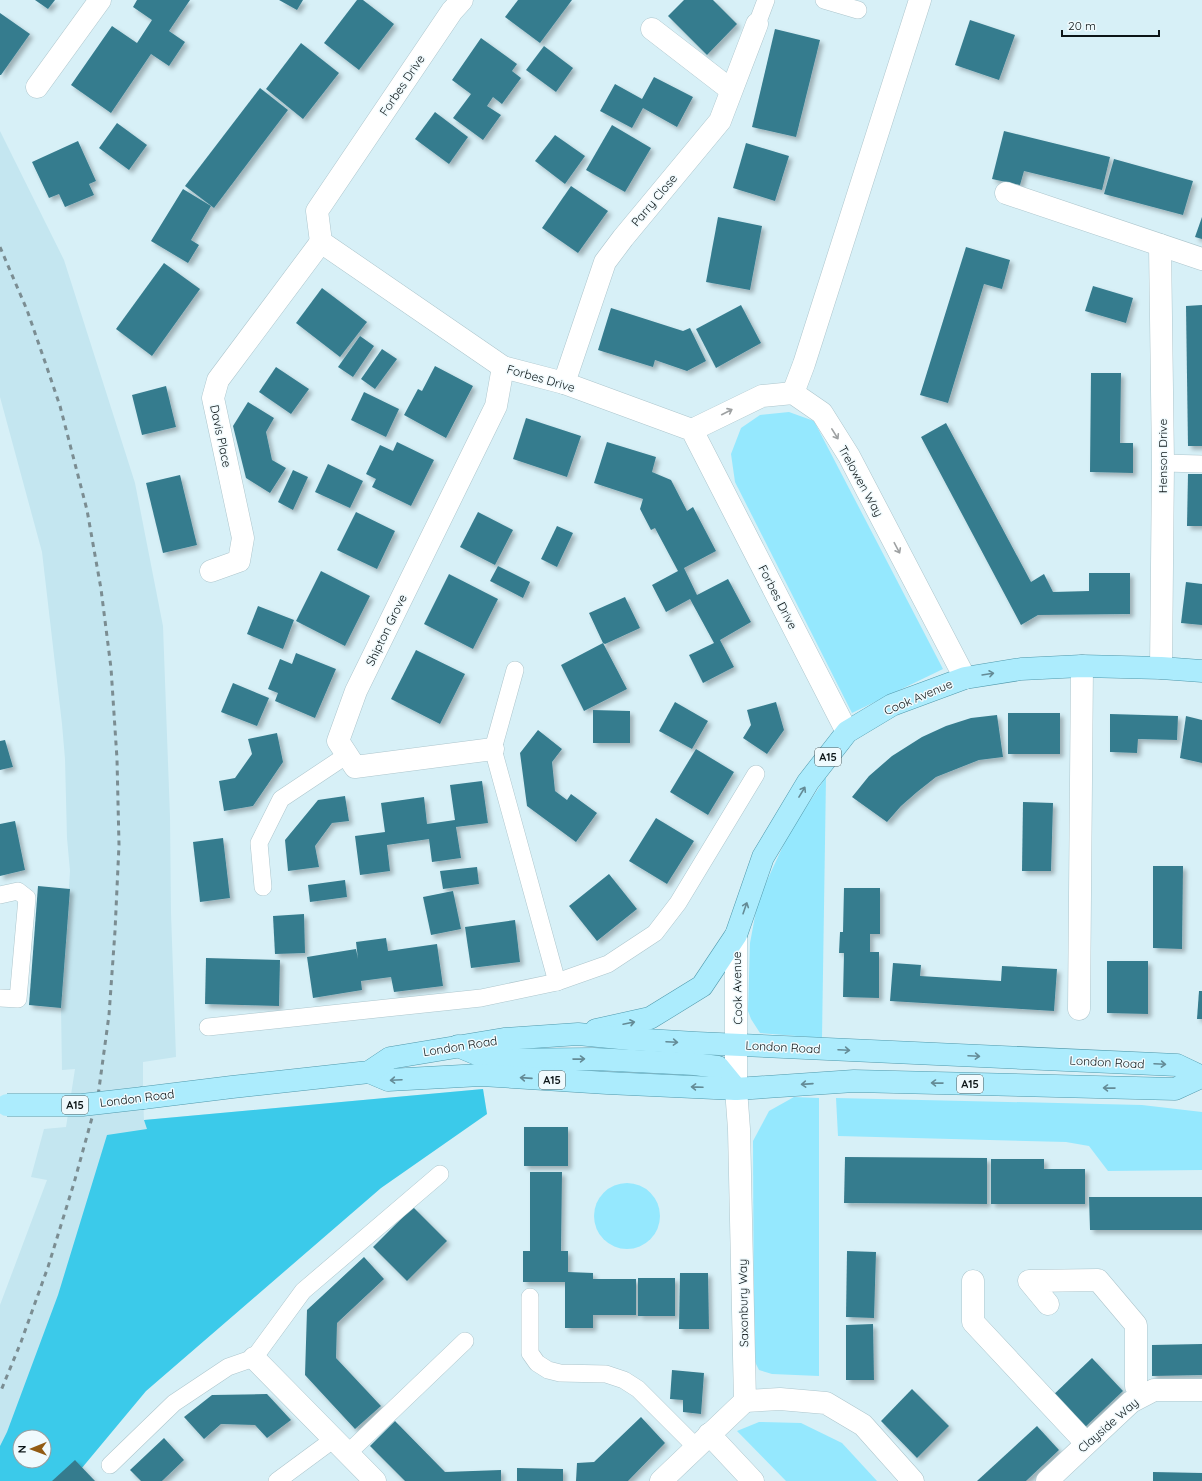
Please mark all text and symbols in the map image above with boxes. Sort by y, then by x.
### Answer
scale bar [1062,12,1159,38]
text: 20 m [1068,18,1096,33]
street label: Forbes Drive [376,51,428,118]
street label: Parry Close [628,171,680,229]
street label: Forbes Drive [505,361,577,395]
street label: Davis Place [207,403,235,469]
one-way arrow [721,408,733,415]
street label: Henson Drive [1155,419,1170,493]
one-way arrow [832,428,840,440]
street label: Trelowen Way [835,443,887,519]
one-way arrow [894,542,902,554]
street label: Forbes Drive [755,562,801,632]
street label: Shipton Grove [362,592,410,668]
one-way arrow [981,670,994,678]
street label: Cook Avenue [881,676,955,718]
road number: A15 [815,748,841,766]
one-way arrow [799,786,807,798]
one-way arrow [742,902,749,915]
street label: Cook Avenue [729,951,745,1025]
one-way arrow [623,1018,636,1026]
street label: London Road [422,1033,498,1059]
one-way arrow [665,1038,678,1045]
street label: London Road [745,1038,821,1056]
one-way arrow [837,1046,850,1054]
one-way arrow [967,1052,980,1059]
street label: London Road [1069,1053,1145,1071]
one-way arrow [572,1055,585,1063]
one-way arrow [1153,1061,1166,1068]
road number: A15 [539,1071,565,1089]
one-way arrow [520,1075,533,1082]
road number: A15 [957,1075,983,1093]
one-way arrow [390,1076,403,1083]
one-way arrow [801,1080,814,1087]
one-way arrow [931,1080,944,1087]
one-way arrow [691,1083,704,1091]
one-way arrow [1103,1084,1116,1091]
street label: London Road [99,1086,175,1110]
road number: A15 [62,1096,88,1114]
street label: Saxonbury Way [735,1259,751,1347]
street label: Clayside Way [1075,1395,1141,1455]
north arrow [12,1429,52,1469]
text: N [15,1445,29,1453]

